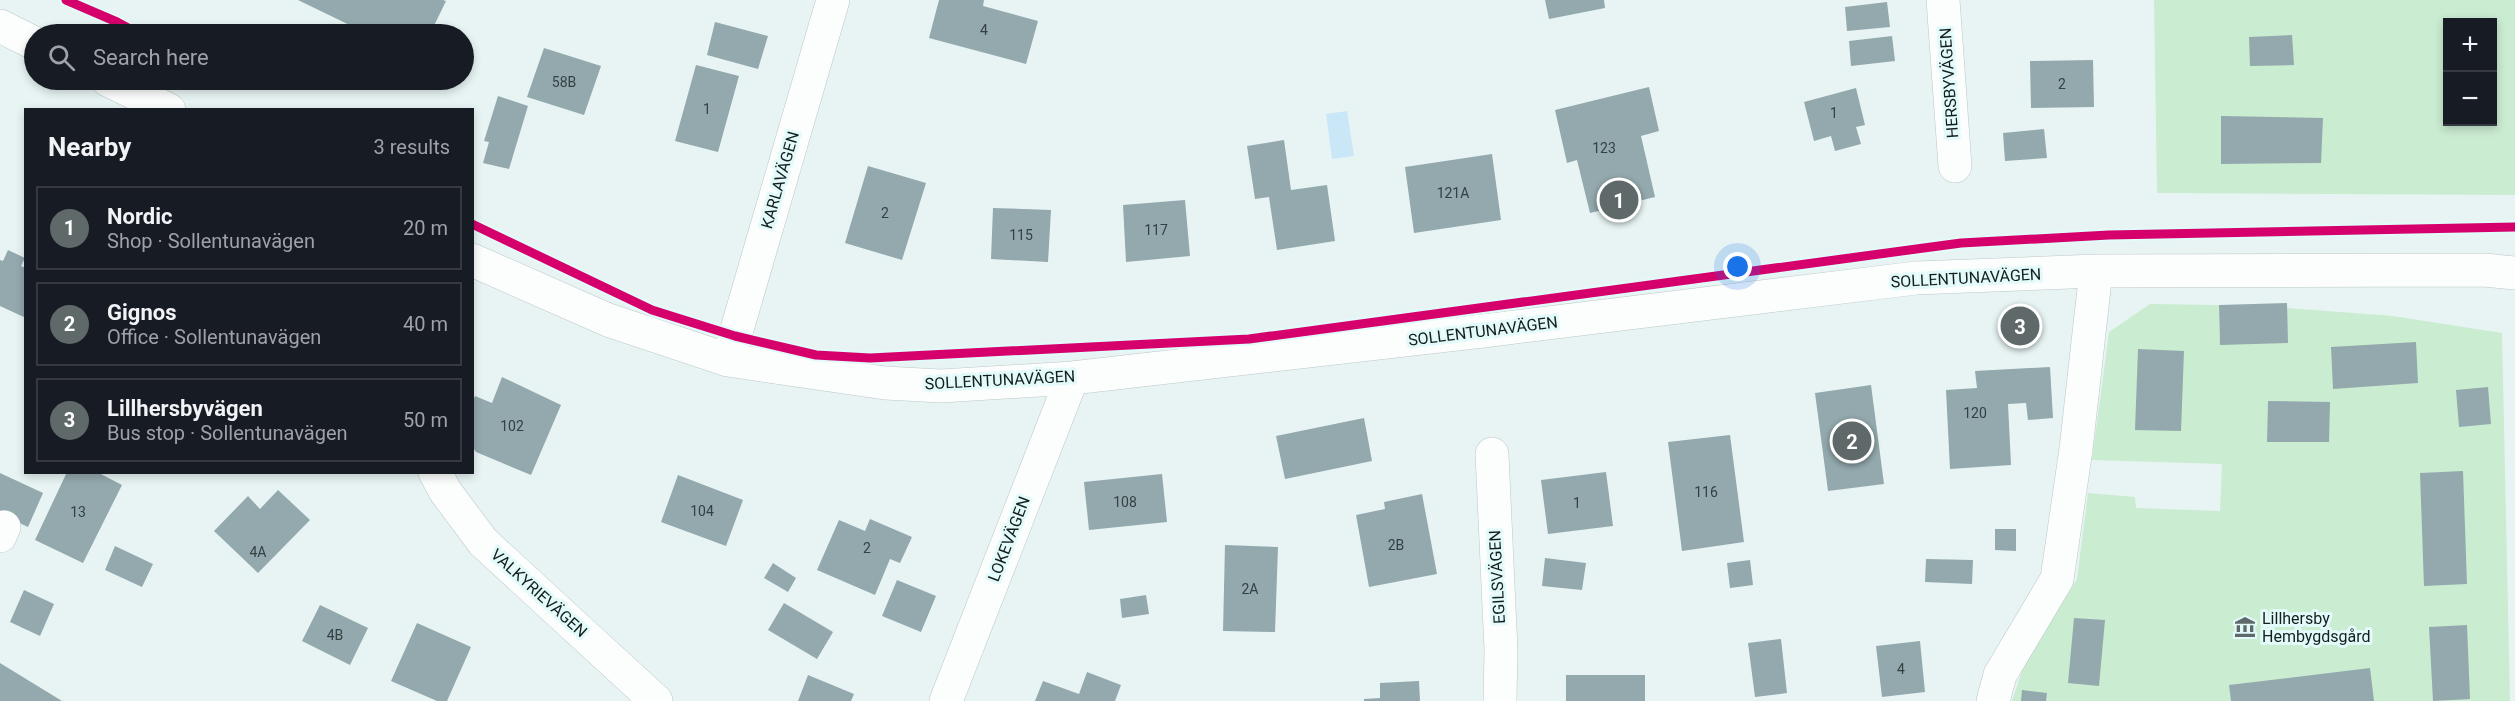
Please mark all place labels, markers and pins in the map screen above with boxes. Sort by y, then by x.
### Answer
pin: 1 [1600,178,1638,222]
pin: 3 [2000,304,2040,348]
pin: 2 [1832,418,1872,464]
place label: Lillhersby Hembygdsgård [2262,609,2371,646]
museum icon: Lillhersby Hembygdsgård [2233,615,2257,639]

